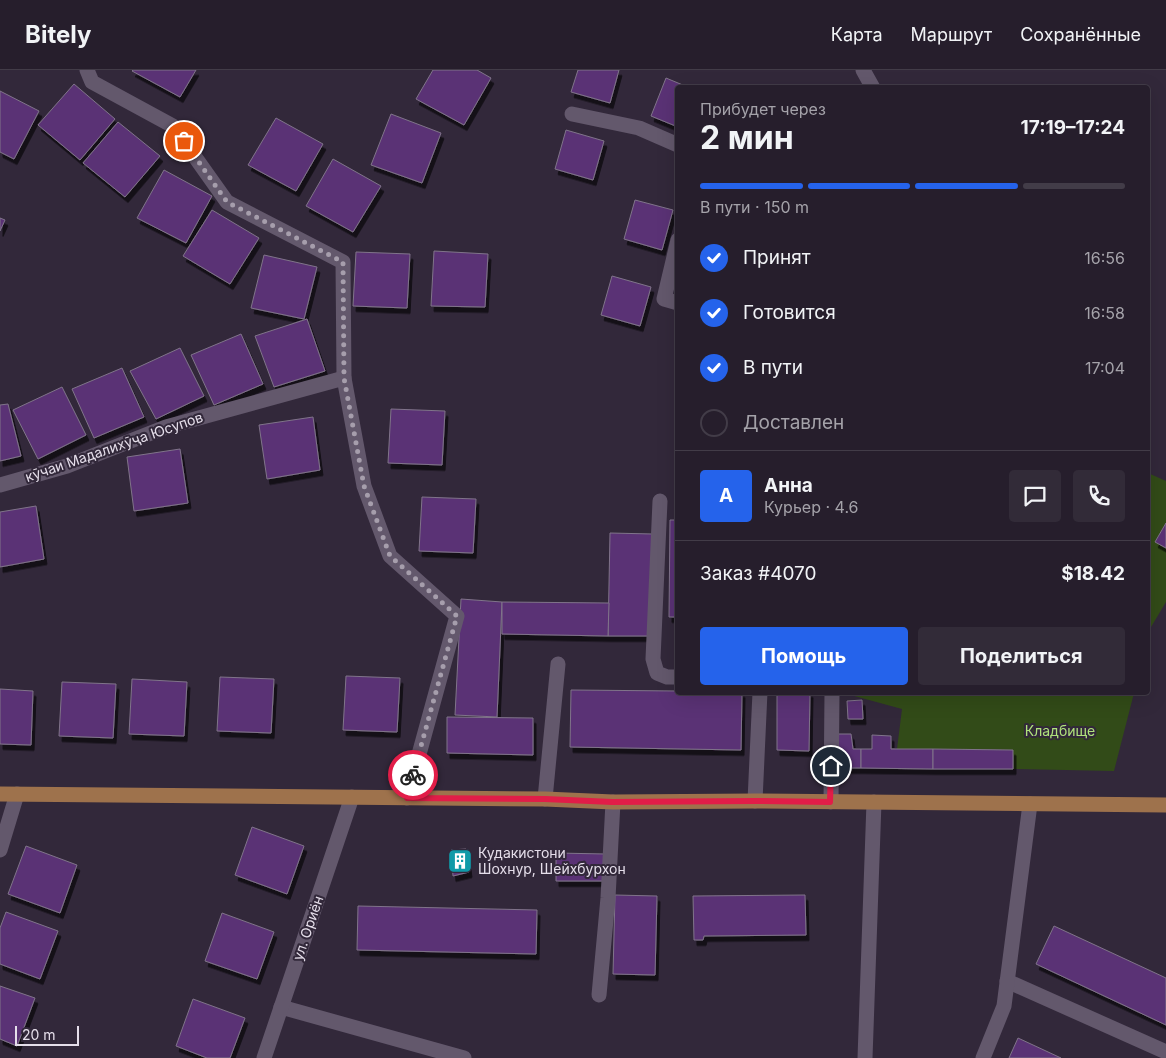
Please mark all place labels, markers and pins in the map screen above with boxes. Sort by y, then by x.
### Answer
pin [163,120,205,162]
pin [810,745,852,787]
place label: Кудакистони Шохнур, Шейхбурхон [478,844,626,877]
building icon: Кудакистони Шохнур, Шейхбурхон [447,848,473,874]

